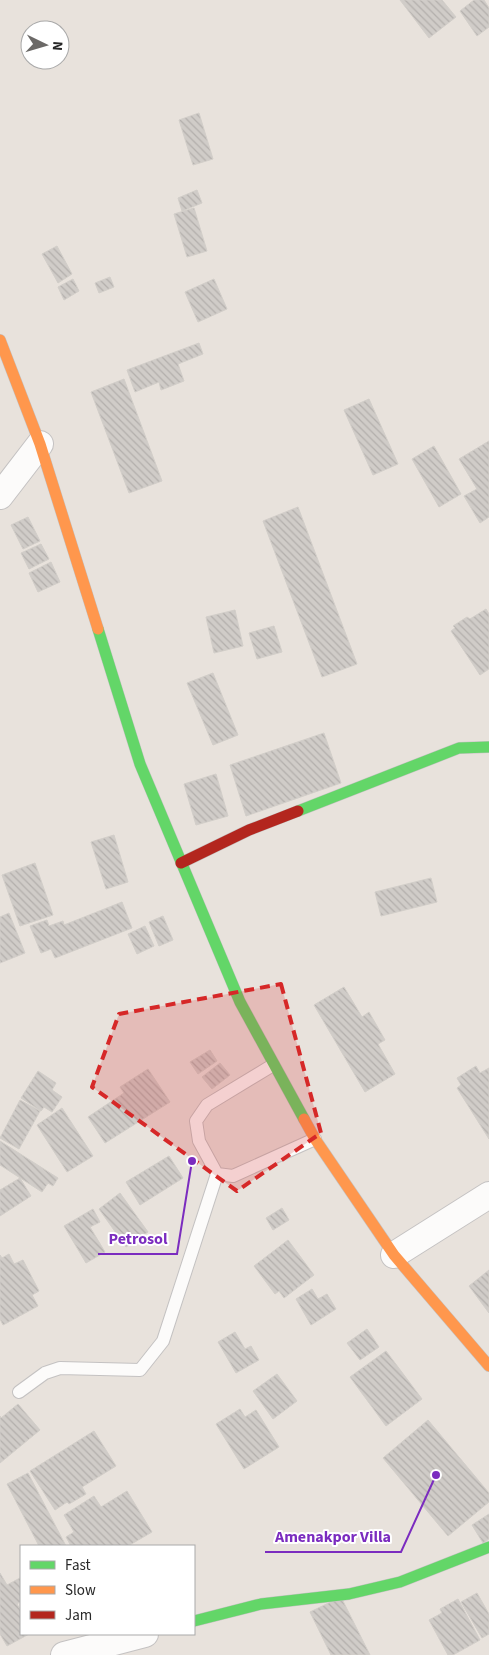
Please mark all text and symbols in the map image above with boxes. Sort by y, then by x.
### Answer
north arrow [20,20,70,70]
text: N [47,41,67,52]
callout: Petrosol [98,1223,177,1254]
text: Petrosol [108,1228,168,1250]
callout: Amenakpor Villa [265,1521,401,1552]
text: Amenakpor Villa [274,1526,391,1548]
legend [20,1545,195,1635]
text: Fast [65,1555,91,1576]
text: Slow [65,1580,96,1601]
text: Jam [65,1605,92,1626]

